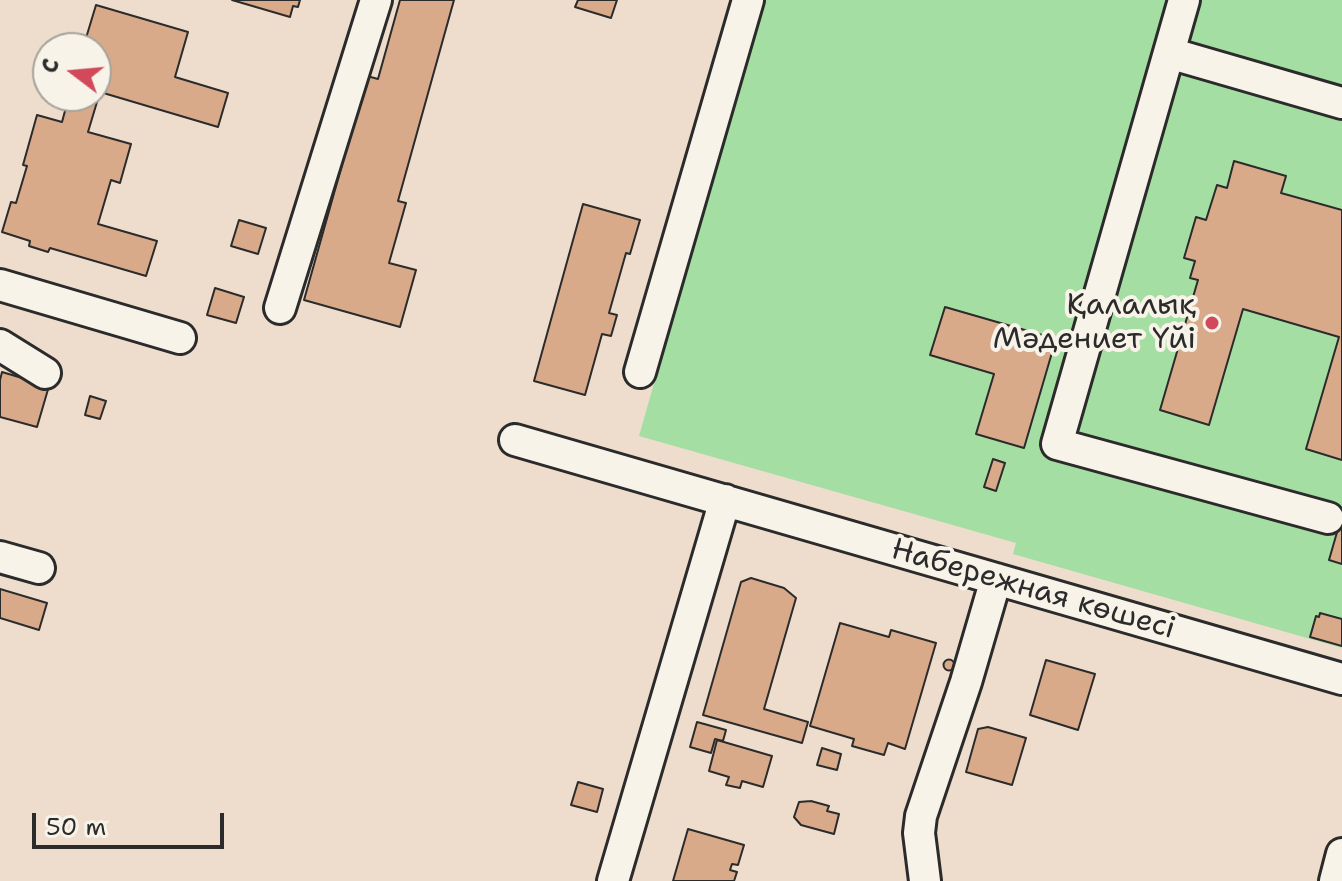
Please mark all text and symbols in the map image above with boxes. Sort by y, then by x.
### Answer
north arrow [32,32,112,112]
text: С [35,55,66,76]
place label: Қалалық Мәдениет Үйі [993,288,1196,358]
marker: Қалалық Мәдениет Үйі [1203,314,1221,332]
street label: Набережная көшесі [887,532,1179,648]
scale bar [36,797,228,847]
text: 50 m [46,811,106,843]

